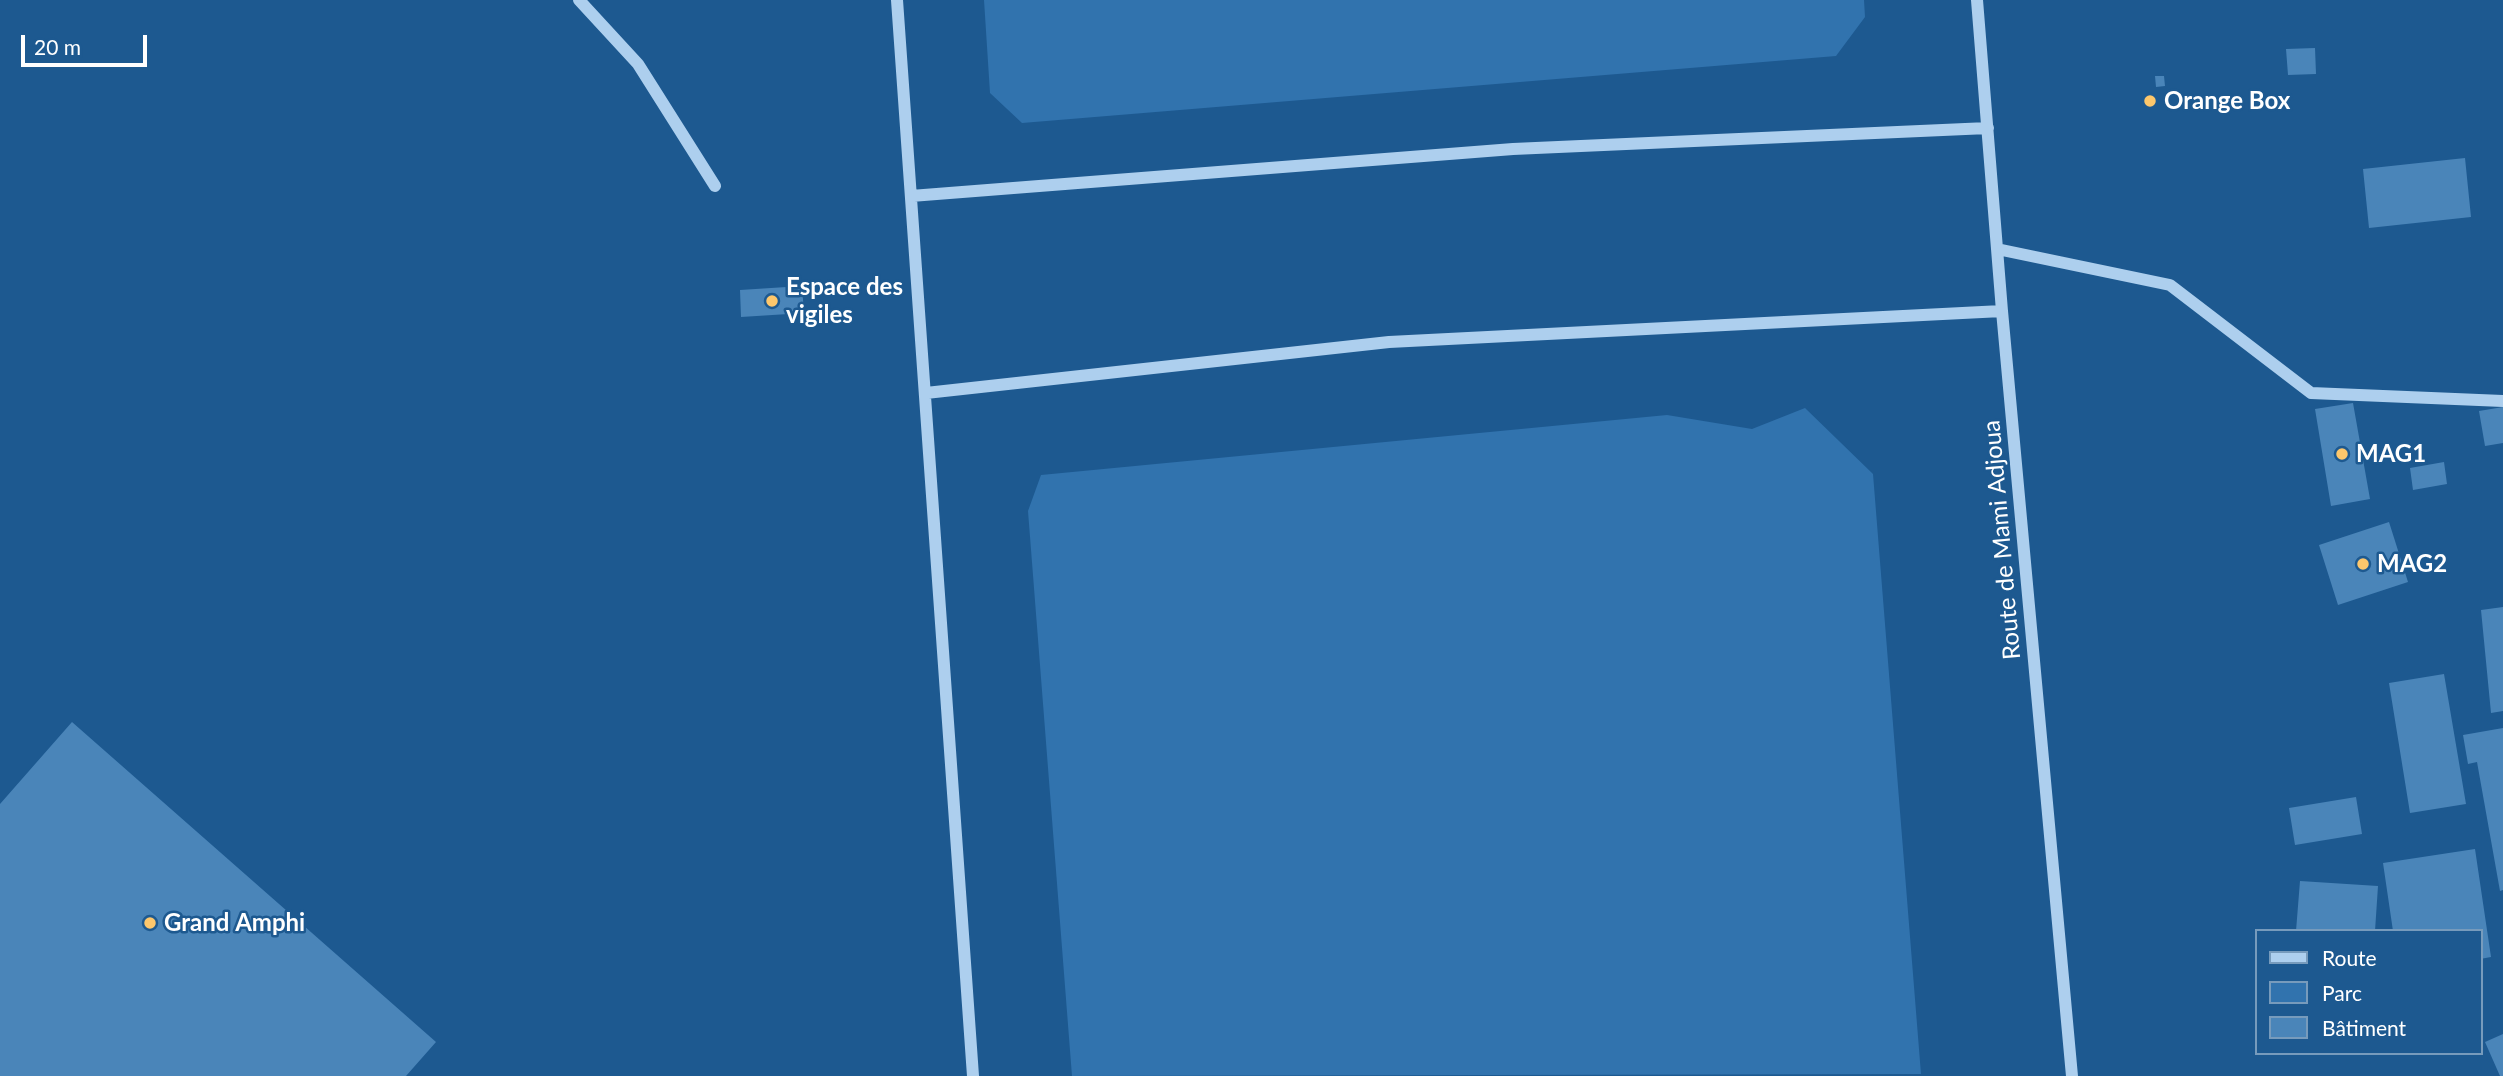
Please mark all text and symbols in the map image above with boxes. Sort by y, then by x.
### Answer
scale bar [24,21,150,65]
text: 20 m [34,34,81,59]
place label: Orange Box [2164,87,2290,115]
marker: Orange Box [2142,93,2158,109]
place label: Espace des vigiles [786,273,903,329]
marker: Espace des vigiles [764,293,780,309]
street label: Route de Mami Adjoua [1977,419,2027,661]
place label: MAG1 [2356,440,2426,468]
marker: MAG1 [2334,446,2350,462]
place label: MAG2 [2377,550,2447,578]
marker: MAG2 [2355,556,2371,572]
place label: Grand Amphi [164,909,305,937]
marker: Grand Amphi [142,915,158,931]
legend [2254,929,2482,1055]
text: Route [2322,945,2377,970]
text: Parc [2322,980,2362,1005]
text: Bâtiment [2322,1015,2406,1040]

